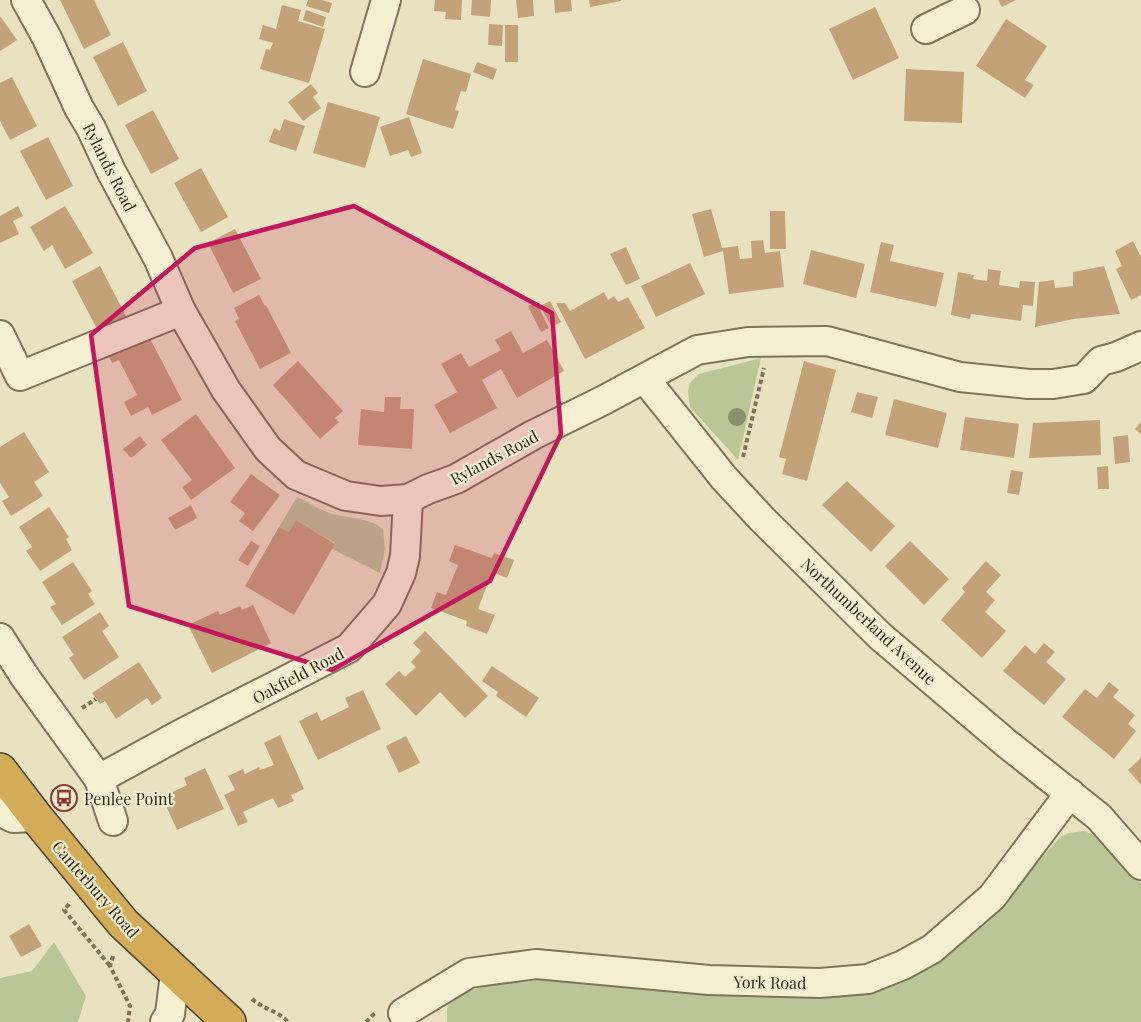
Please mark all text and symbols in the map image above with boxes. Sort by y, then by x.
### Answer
street label: Rylands Road [79,119,141,215]
street label: Rylands Road [446,425,542,489]
street label: Northumberland Avenue [797,553,941,689]
street label: Oakfield Road [249,642,347,708]
bus stop icon: Penlee Point [49,783,79,813]
place label: Penlee Point [84,788,174,809]
street label: Canterbury Road [48,836,144,942]
street label: York Road [732,971,807,993]

